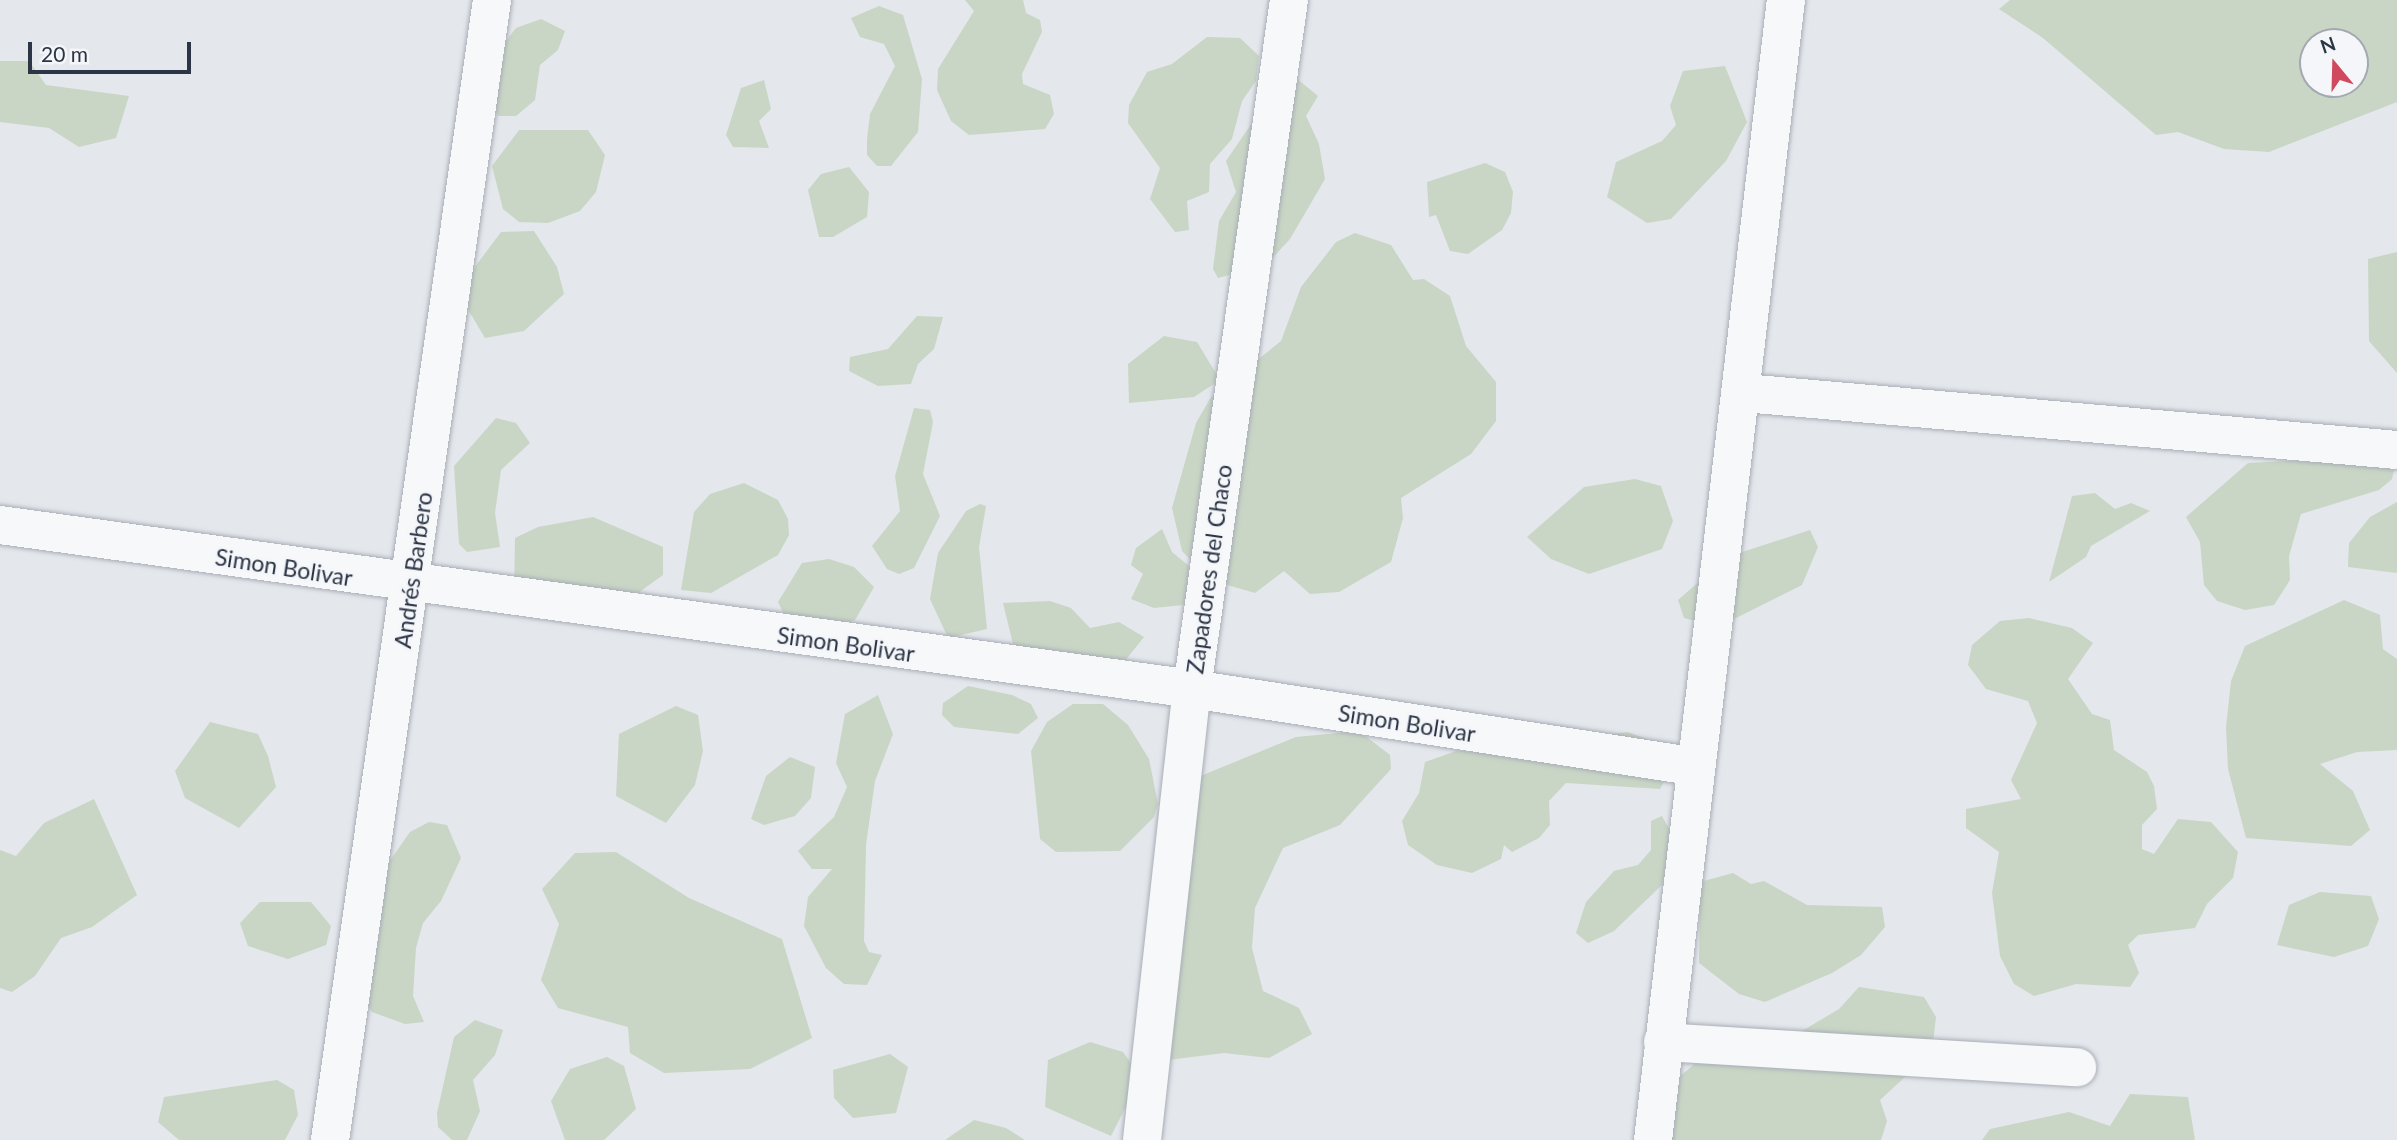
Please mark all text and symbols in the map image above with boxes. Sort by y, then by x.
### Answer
scale bar [32,28,194,72]
north arrow [2299,28,2369,98]
text: N [2317,31,2338,58]
text: 20 m [41,41,88,66]
street label: Zapadores del Chaco [1181,463,1237,675]
street label: Andrés Barbero [388,490,438,650]
street label: Simon Bolivar [213,543,355,591]
street label: Simon Bolivar [775,621,917,667]
street label: Simon Bolivar [1336,699,1478,747]

